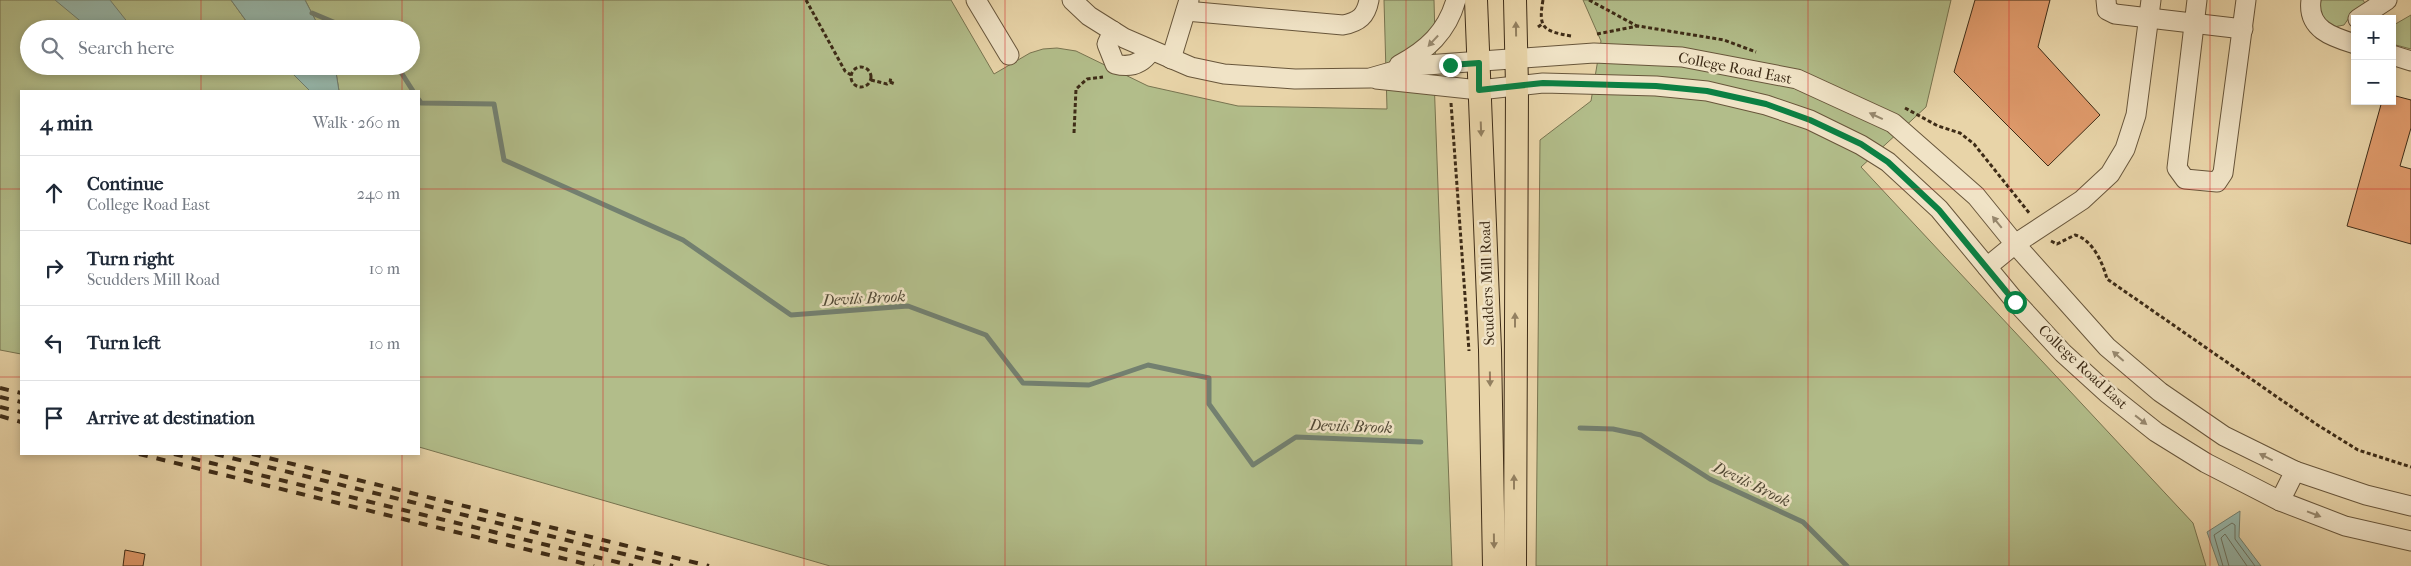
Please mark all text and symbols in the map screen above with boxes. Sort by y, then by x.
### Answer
map controls [2351,15,2396,105]
button: + [2351,15,2396,60]
search box [20,20,420,75]
one-way arrow [1512,21,1520,37]
icon: search [38,34,66,62]
one-way arrow [1427,35,1439,47]
text: Search here [78,37,174,59]
street label: College Road East [1677,48,1794,88]
route end [1439,54,1462,77]
button: − [2351,60,2396,105]
text: 4 min [40,111,93,135]
one-way arrow [1869,111,1883,119]
text: Walk · 260 m [313,113,400,132]
one-way arrow [1477,121,1485,137]
text: Continue [87,173,163,195]
icon: ahead [40,179,68,207]
text: 240 m [357,184,400,203]
text: College Road East [87,195,210,214]
one-way arrow [1992,216,2003,229]
street label: Scudders Mill Road [1476,220,1498,346]
text: Turn right [87,248,174,270]
icon: right [40,254,68,282]
text: 10 m [369,259,400,278]
text: Scudders Mill Road [87,270,220,289]
water label: Devils Brook [821,286,906,310]
route start [2004,291,2027,314]
one-way arrow [1511,312,1519,328]
street label: College Road East [2035,321,2132,413]
icon: left [40,329,68,357]
text: Turn left [87,332,161,354]
text: 10 m [369,334,400,353]
one-way arrow [2112,350,2124,362]
one-way arrow [1486,371,1494,387]
icon: arrive [40,404,68,432]
text: Arrive at destination [87,407,255,429]
water label: Devils Brook [1308,415,1393,437]
one-way arrow [2134,415,2148,425]
one-way arrow [2259,453,2273,461]
water label: Devils Brook [1709,457,1794,511]
one-way arrow [1510,474,1518,490]
one-way arrow [2307,510,2322,518]
one-way arrow [1490,533,1498,549]

